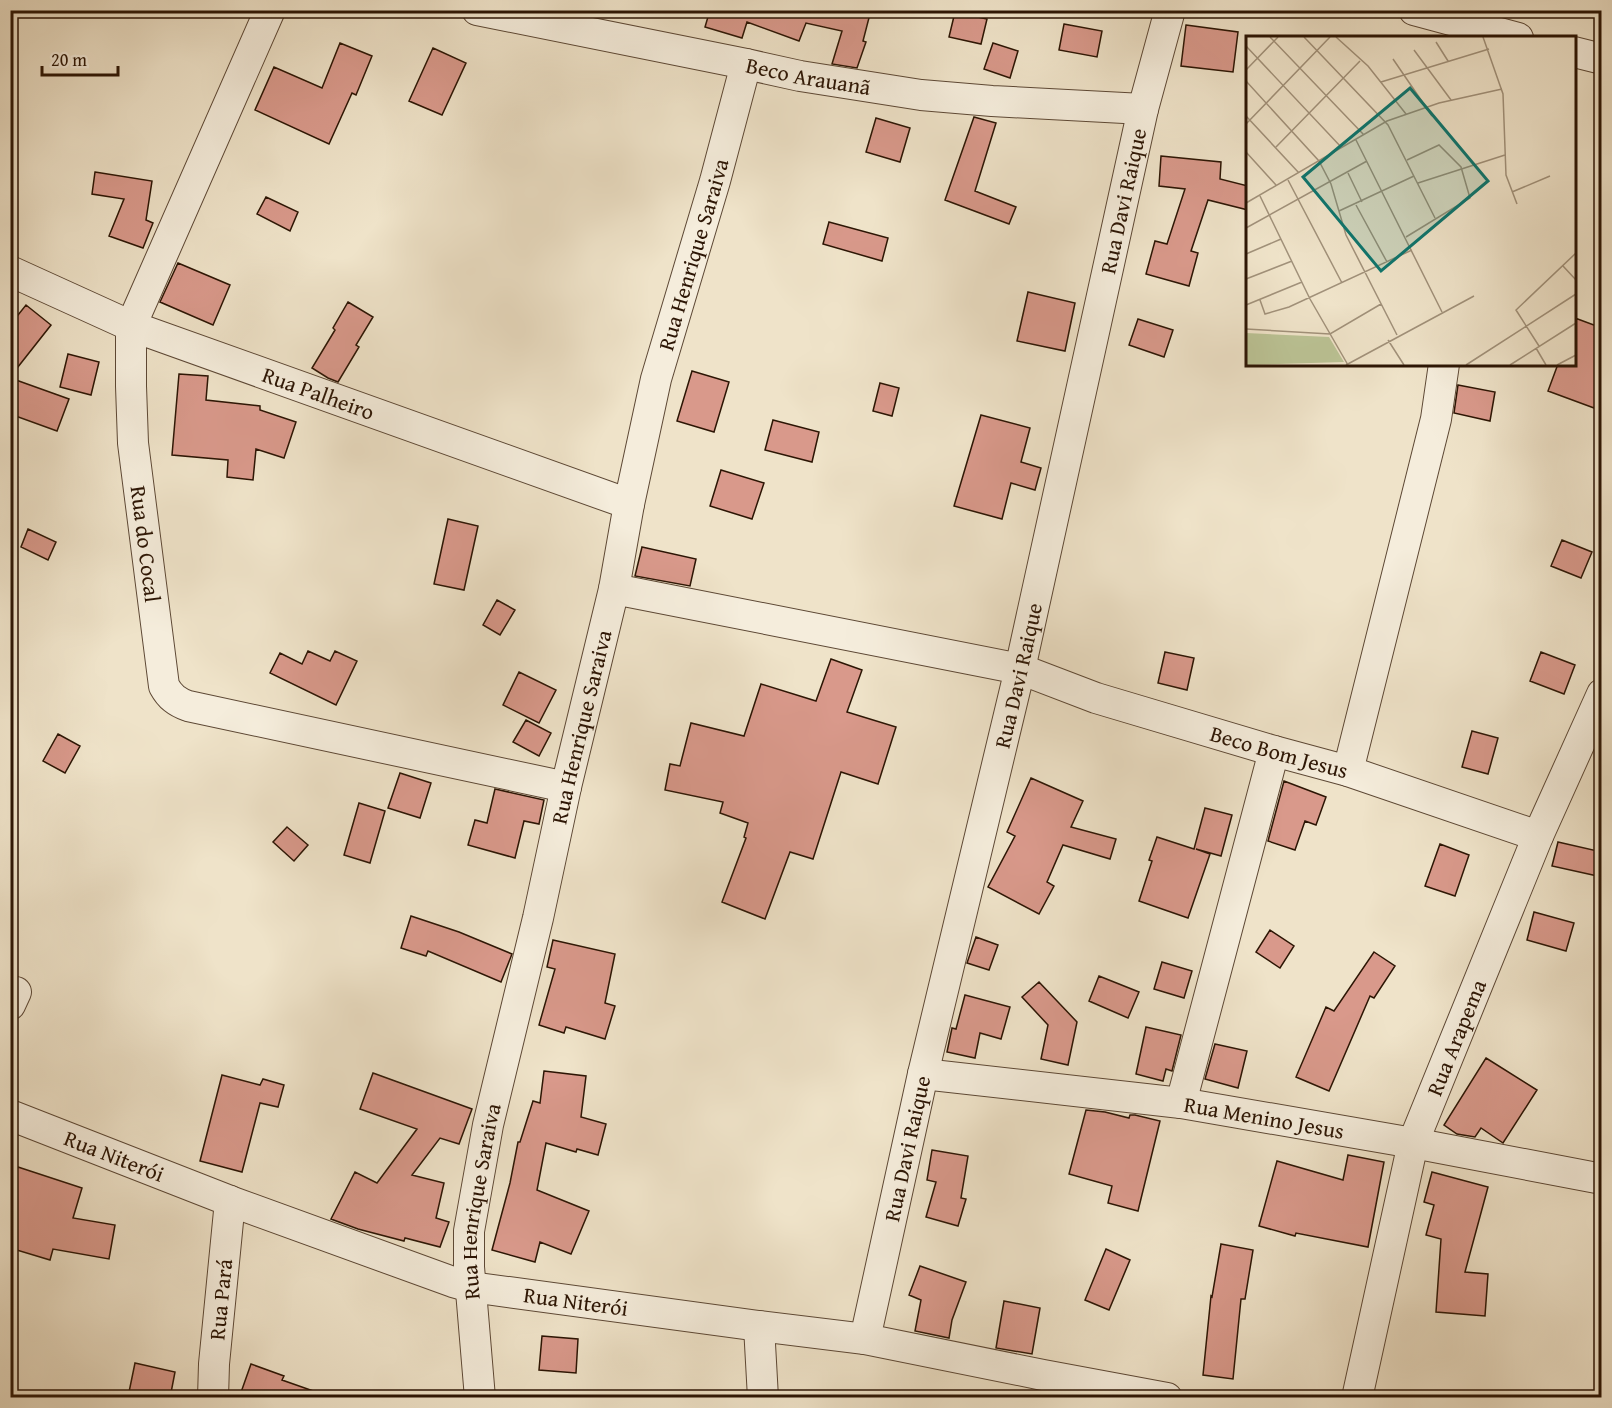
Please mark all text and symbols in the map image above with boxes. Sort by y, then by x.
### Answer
inset map [1246,36,1576,366]
scale bar [42,39,118,77]
text: 20 m [51,46,87,73]
street label: Beco Arauanã [743,48,874,103]
street label: Rua Davi Raique [1091,125,1154,277]
street label: Rua Henrique Saraiva [649,154,736,354]
street label: Rua Palheiro [258,358,379,428]
street label: Rua do Cocal [123,484,169,604]
street label: Rua Davi Raique [986,600,1050,751]
street label: Rua Henrique Saraiva [543,626,620,827]
street label: Beco Bom Jesus [1206,717,1352,786]
street label: Rua Arapema [1418,974,1494,1101]
street label: Rua Davi Raique [875,1073,938,1224]
street label: Rua Menino Jesus [1182,1088,1347,1147]
street label: Rua Henrique Saraiva [453,1099,509,1301]
street label: Rua Niterói [60,1122,169,1190]
street label: Rua Pará [200,1257,240,1341]
street label: Rua Niterói [522,1278,630,1324]

